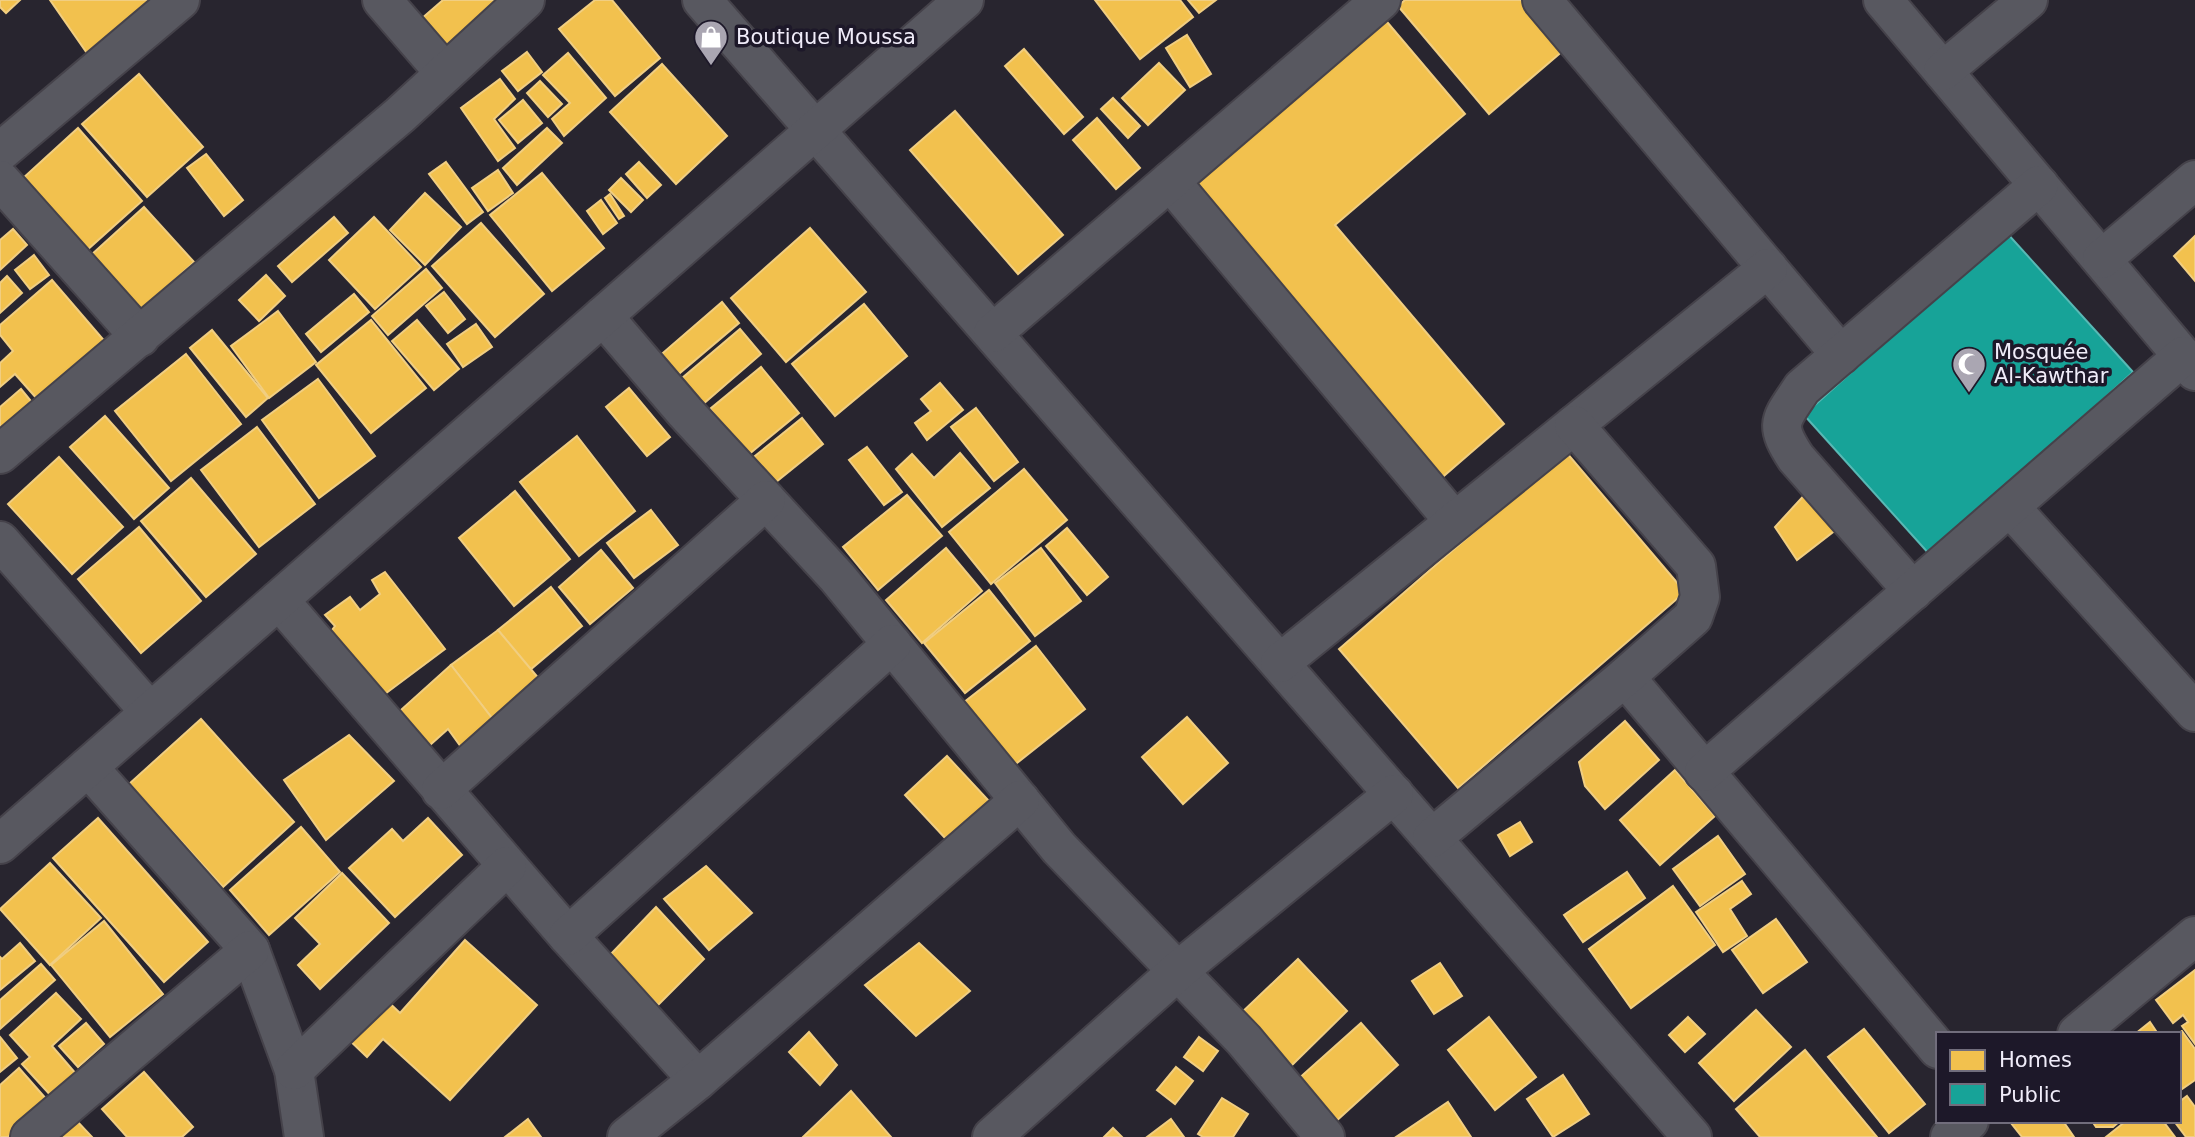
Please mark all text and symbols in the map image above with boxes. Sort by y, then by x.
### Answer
shop icon: Boutique Moussa [692,18,730,67]
place label: Boutique Moussa [736,25,916,49]
place label: Mosquée Al-Kawthar [1994,340,2109,388]
mosque icon: Mosquée Al-Kawthar [1950,345,1988,394]
legend [1936,1032,2181,1123]
text: Homes [1999,1048,2072,1072]
text: Public [1999,1083,2061,1107]

